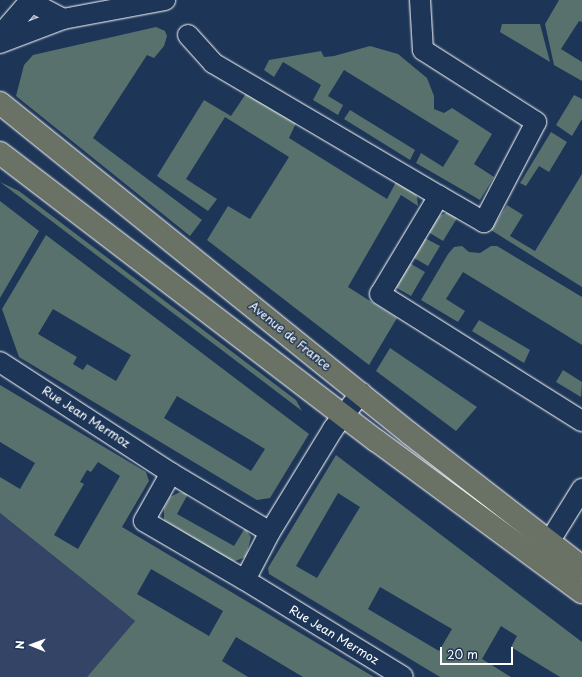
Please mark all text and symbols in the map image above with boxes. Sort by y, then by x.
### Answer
street label: Avenue de France [246,298,334,374]
street label: Rue Jean Mermoz [38,383,134,451]
street label: Rue Jean Mermoz [286,602,382,668]
north arrow [12,625,52,665]
scale bar [442,639,515,665]
text: N [11,640,28,649]
text: 20 m [447,645,478,663]

